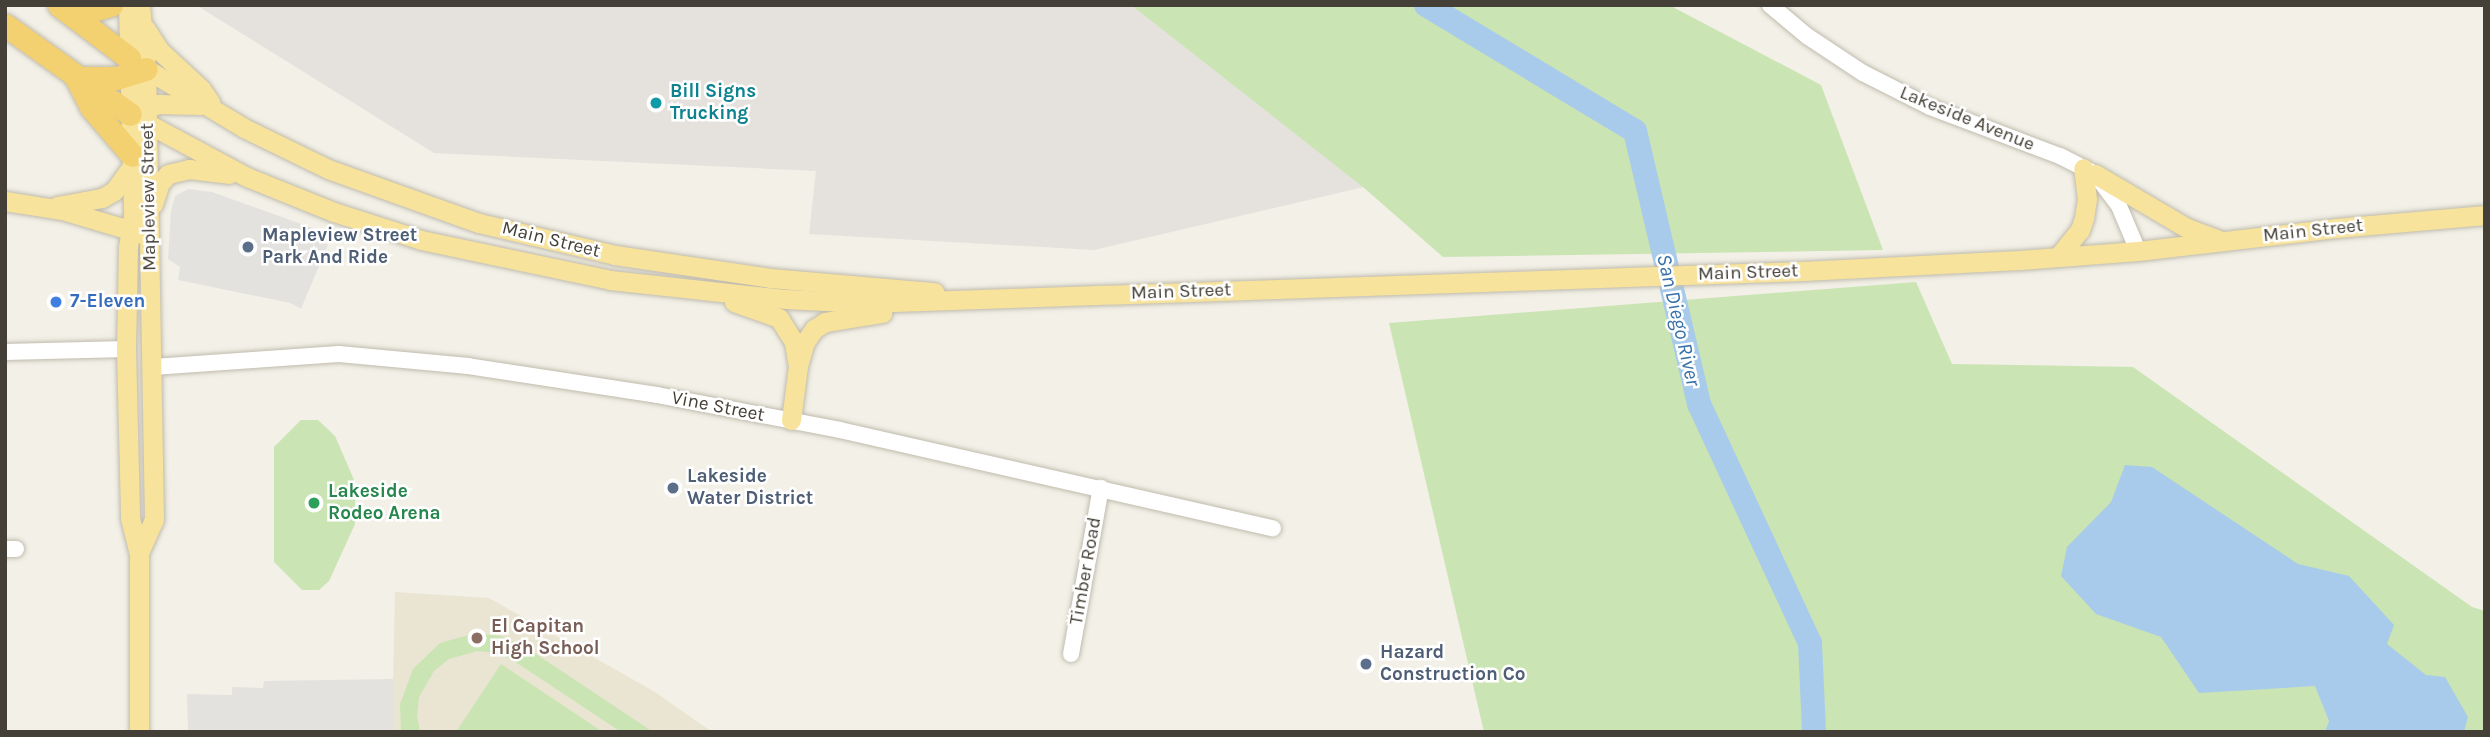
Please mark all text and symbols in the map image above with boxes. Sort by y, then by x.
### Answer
place label: Bill Signs Trucking [670,81,756,125]
street label: Lakeside Avenue [1896,82,2038,156]
marker: Bill Signs Trucking [648,95,664,111]
street label: Mapleview Street [136,123,162,271]
street label: Main Street [2262,214,2364,248]
street label: Main Street [500,217,602,263]
place label: Mapleview Street Park And Ride [262,225,417,269]
marker: Mapleview Street Park And Ride [240,239,256,255]
water label: San Diego River [1652,251,1706,389]
street label: Main Street [1697,260,1799,286]
street label: Main Street [1130,279,1232,305]
place label: 7-Eleven [70,291,145,313]
marker: 7-Eleven [48,294,64,310]
street label: Vine Street [670,387,766,427]
place label: Lakeside Water District [687,466,813,510]
marker: Lakeside Water District [665,480,681,496]
place label: Lakeside Rodeo Arena [328,481,441,525]
marker: Lakeside Rodeo Arena [306,495,322,511]
street label: Timber Road [1065,515,1107,627]
place label: El Capitan High School [491,616,600,660]
marker: El Capitan High School [469,630,485,646]
place label: Hazard Construction Co [1380,642,1525,686]
marker: Hazard Construction Co [1358,656,1374,672]

